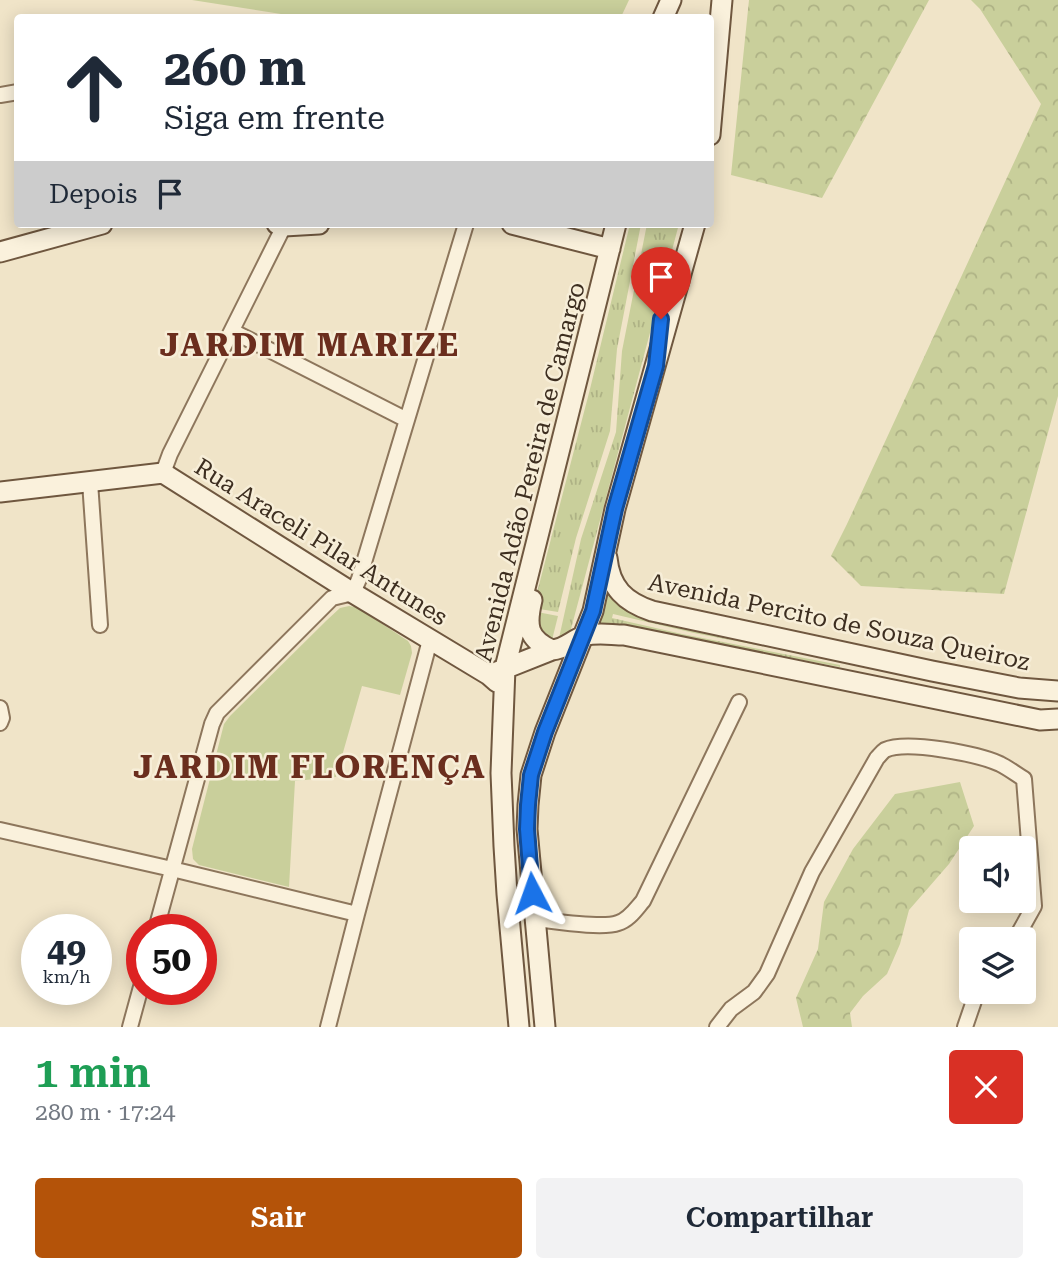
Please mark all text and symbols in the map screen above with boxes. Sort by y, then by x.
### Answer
text: 260 m [164,40,306,97]
icon: ahead [49,42,140,133]
text: Siga em frente [164,99,385,137]
icon: arrive [151,175,189,213]
text: Depois [49,179,137,209]
pin [631,247,691,319]
icon: arrive [642,258,680,296]
street label: Avenida Adão Pereira de Camargo [469,279,591,665]
district label: JARDIM MARIZE [160,326,460,364]
street label: Rua Araceli Pilar Antunes [189,453,453,631]
street label: Avenida Percito de Souza Queiroz [646,568,1032,676]
district label: JARDIM FLORENÇA [133,748,487,786]
map controls [959,836,1036,1004]
button: sound [959,836,1036,913]
position arrow [495,856,569,930]
speed limit sign: 50 [126,914,217,1005]
button: layers [959,927,1036,1004]
text: 49 [47,930,86,971]
text: km/h [42,966,91,987]
text: 1 min [35,1048,151,1097]
button: close [949,1050,1023,1124]
text: 280 m · 17:24 [35,1099,175,1126]
button: Sair [35,1178,522,1258]
button: Compartilhar [536,1178,1023,1258]

